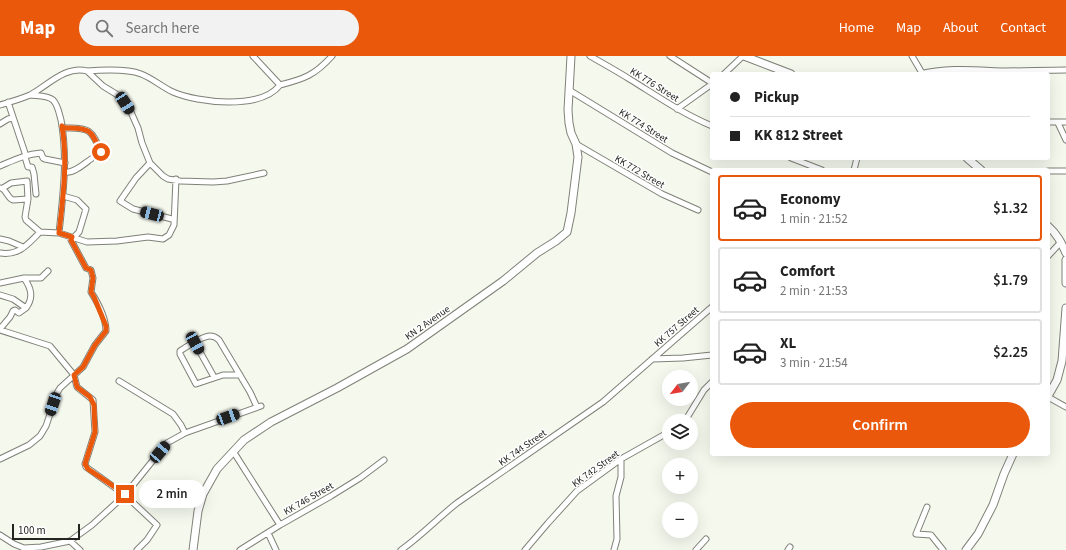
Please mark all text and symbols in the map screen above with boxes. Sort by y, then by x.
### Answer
search box [79,10,359,46]
text: Map [20,15,55,42]
icon: search [93,17,115,39]
text: Search here [125,18,199,39]
text: Home [839,18,874,38]
text: Map [896,18,921,38]
text: About [943,18,978,38]
text: Contact [1000,18,1046,38]
street label: KK 776 Street [627,64,682,106]
text: Pickup [754,87,799,108]
car [113,90,137,116]
street label: KK 774 Street [616,105,671,147]
text: KK 812 Street [754,125,843,146]
route start [92,143,110,161]
street label: KK 772 Street [612,152,668,192]
text: Economy [780,189,841,210]
icon: car [732,190,768,226]
text: $1.32 [993,198,1028,219]
car [139,205,165,223]
text: 1 min · 21:52 [780,210,848,228]
text: Comfort [780,261,835,282]
icon: car [732,262,768,298]
text: $1.79 [993,270,1028,291]
text: 2 min · 21:53 [780,282,848,300]
street label: KN 2 Avenue [402,302,453,343]
street label: KK 757 Street [651,303,703,350]
car [184,330,206,356]
text: XL [780,333,796,354]
icon: car [732,334,768,370]
text: $2.25 [993,342,1028,363]
text: 3 min · 21:54 [780,354,848,372]
north arrow [662,370,698,406]
map controls [662,370,698,538]
car [44,391,62,417]
button: Confirm [730,402,1030,448]
car [215,407,241,427]
button: layers [662,414,698,450]
street label: KK 744 Street [496,426,550,469]
car [148,439,172,465]
street label: KK 742 Street [569,446,623,491]
button: + [662,458,698,494]
street label: KK 746 Street [281,479,337,519]
callout: 2 min [139,480,205,508]
route end [116,485,134,503]
text: 2 min [157,485,187,503]
button: − [662,502,698,538]
scale bar [12,522,80,541]
text: 100 m [18,523,46,538]

